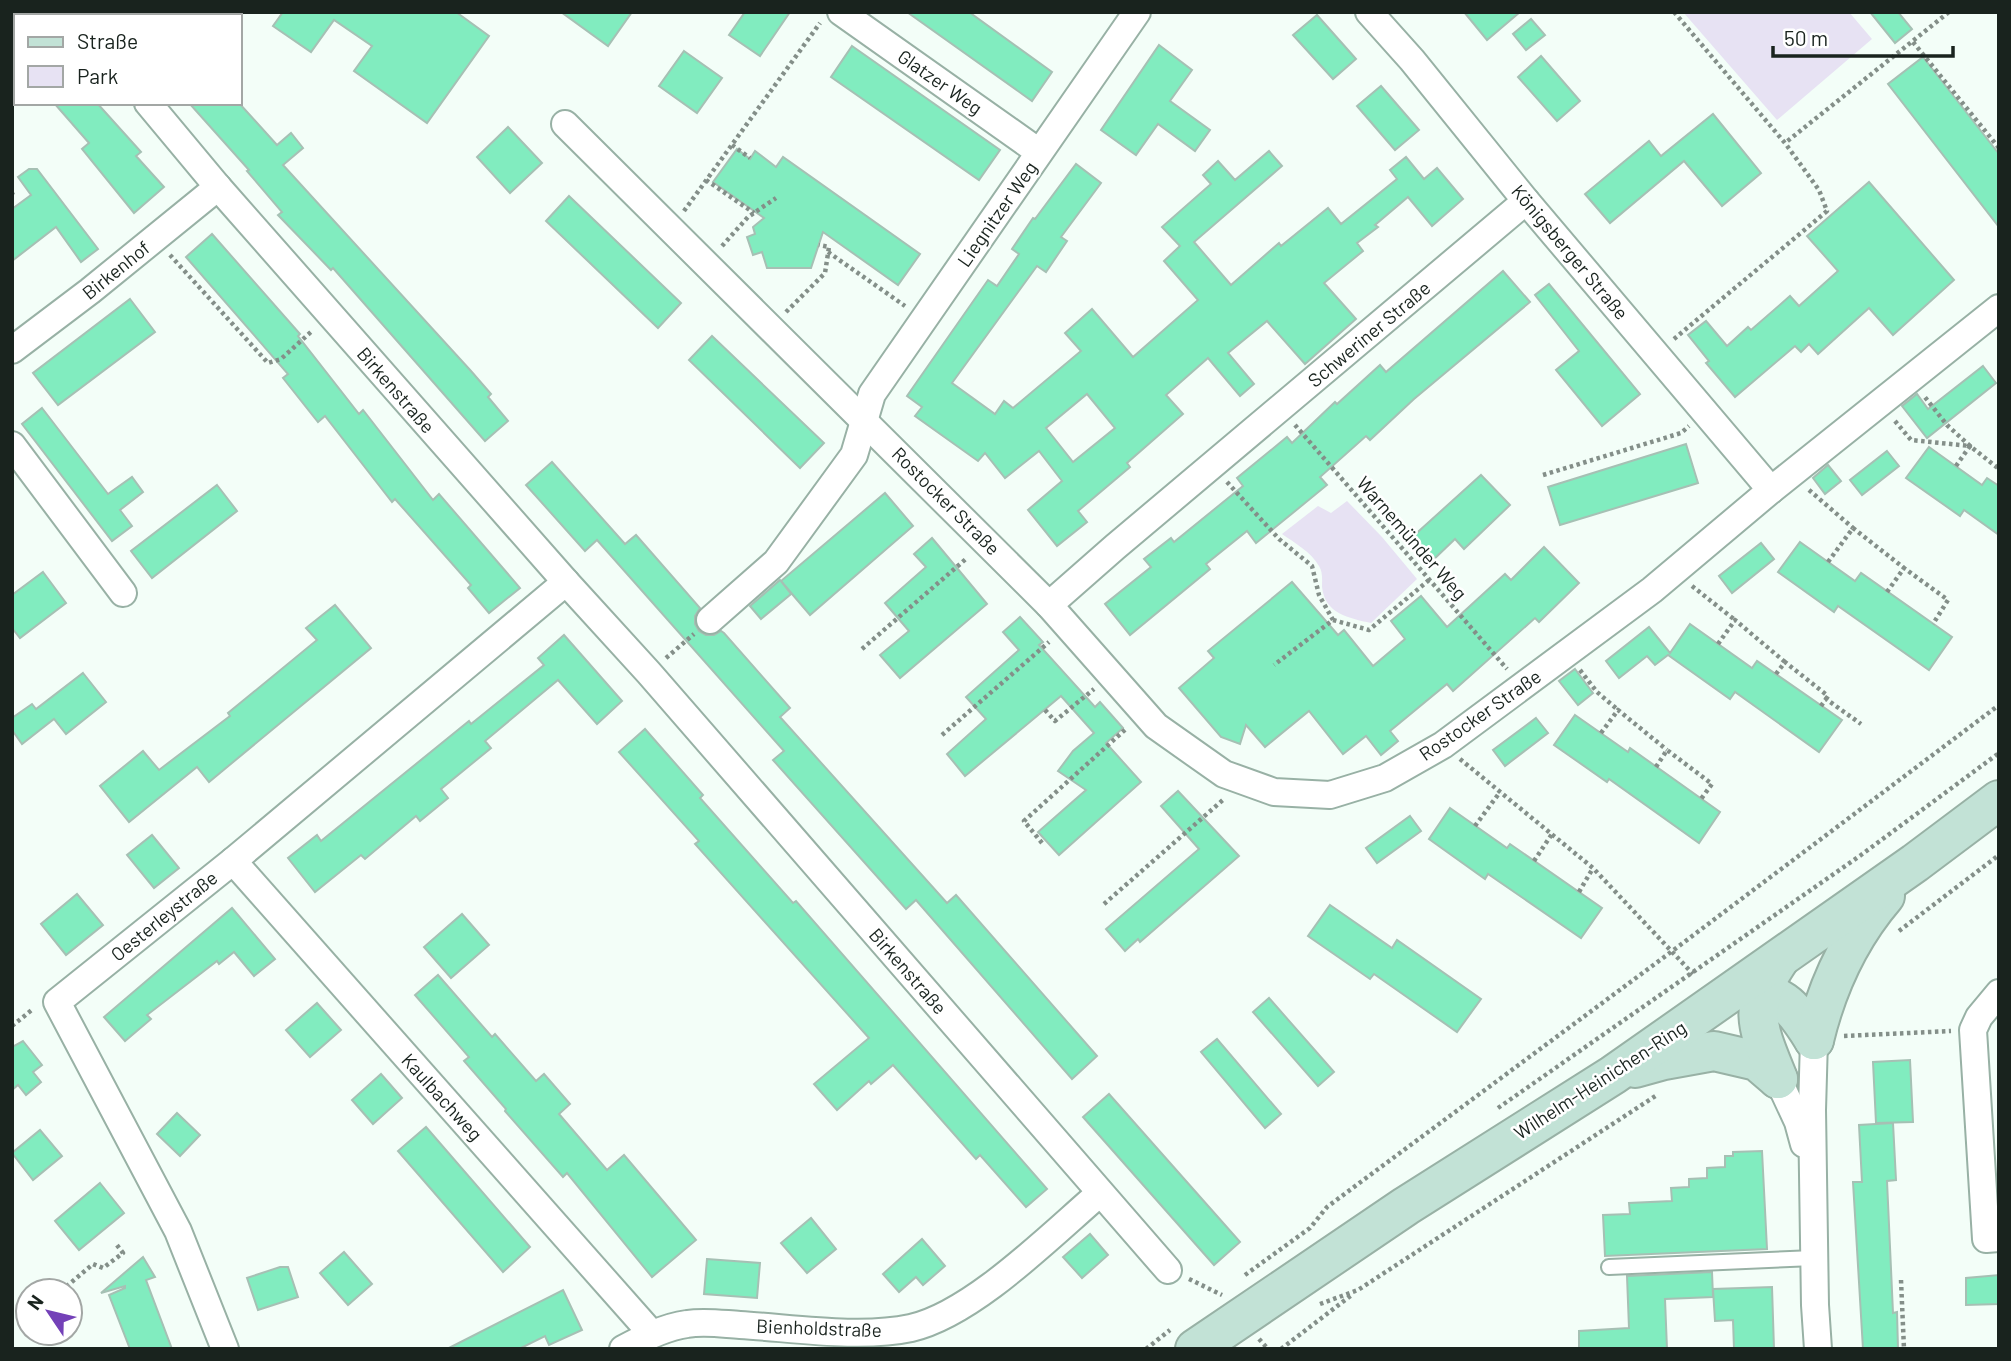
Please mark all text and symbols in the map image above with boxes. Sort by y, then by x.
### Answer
legend [14,14,242,105]
scale bar [1773,14,1953,58]
text: 50 m [1784,25,1828,50]
text: Straße [77,28,138,53]
street label: Glatzer Weg [894,44,987,119]
text: Park [77,63,118,88]
street label: Liegnitzer Weg [952,157,1041,271]
street label: Königsberger Straße [1507,180,1634,324]
street label: Birkenhof [77,235,154,304]
street label: Schweriner Straße [1303,276,1435,391]
street label: Birkenstraße [353,342,440,437]
street label: Rostocker Straße [888,442,1005,559]
street label: Warnemünder Weg [1353,471,1472,604]
street label: Rostocker Straße [1414,664,1545,765]
street label: Oesterleystraße [106,866,222,966]
street label: Birkenstraße [865,923,952,1018]
street label: Wilhelm-Heinichen-Ring [1509,1015,1690,1144]
street label: Kaulbachweg [397,1048,488,1145]
north arrow [14,1277,84,1347]
text: N [22,1290,48,1314]
street label: Bienholdstraße [756,1314,882,1341]

